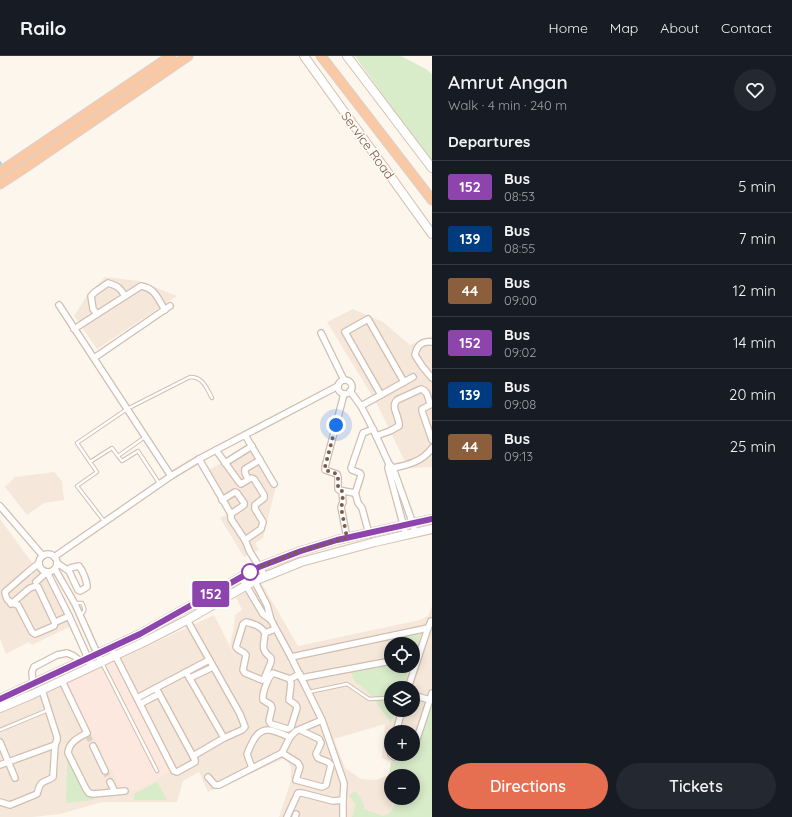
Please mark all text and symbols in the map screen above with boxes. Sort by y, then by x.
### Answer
text: Railo [20,16,66,40]
text: Home [549,19,588,37]
text: Map [610,19,638,37]
text: About [660,19,699,37]
text: Contact [721,19,772,37]
button: heart [734,69,776,111]
text: Amrut Angan [448,70,568,94]
text: Walk · 4 min · 240 m [448,97,567,113]
street label: Service Road [338,108,398,182]
text: Departures [448,132,530,151]
text: Bus [504,169,530,188]
text: 5 min [738,177,776,196]
text: 152 [459,178,481,196]
text: 08:53 [504,188,535,204]
text: Bus [504,221,530,240]
text: 7 min [739,229,776,248]
text: 139 [460,230,480,248]
text: 08:55 [504,240,535,256]
text: Bus [504,273,530,292]
text: 12 min [732,281,776,300]
text: 44 [462,282,478,300]
text: 09:00 [504,292,537,308]
text: Bus [504,325,530,344]
text: 14 min [733,333,776,352]
text: 152 [459,334,481,352]
text: 09:02 [504,344,536,360]
text: Bus [504,377,530,396]
text: 20 min [729,385,776,404]
text: 139 [460,386,480,404]
text: 09:08 [504,396,536,412]
your location [326,415,346,435]
text: Bus [504,429,530,448]
text: 25 min [730,437,776,456]
text: 44 [462,438,478,456]
text: 09:13 [504,448,533,464]
unlabelled marker [241,563,259,581]
line badge: 152 [188,581,234,607]
text: 152 [200,585,222,603]
map controls [384,637,420,805]
button: locate [384,637,420,673]
button: layers [384,681,420,717]
button: + [384,725,420,761]
button: Directions [448,763,608,809]
button: Tickets [616,763,776,809]
button: − [384,769,420,805]

